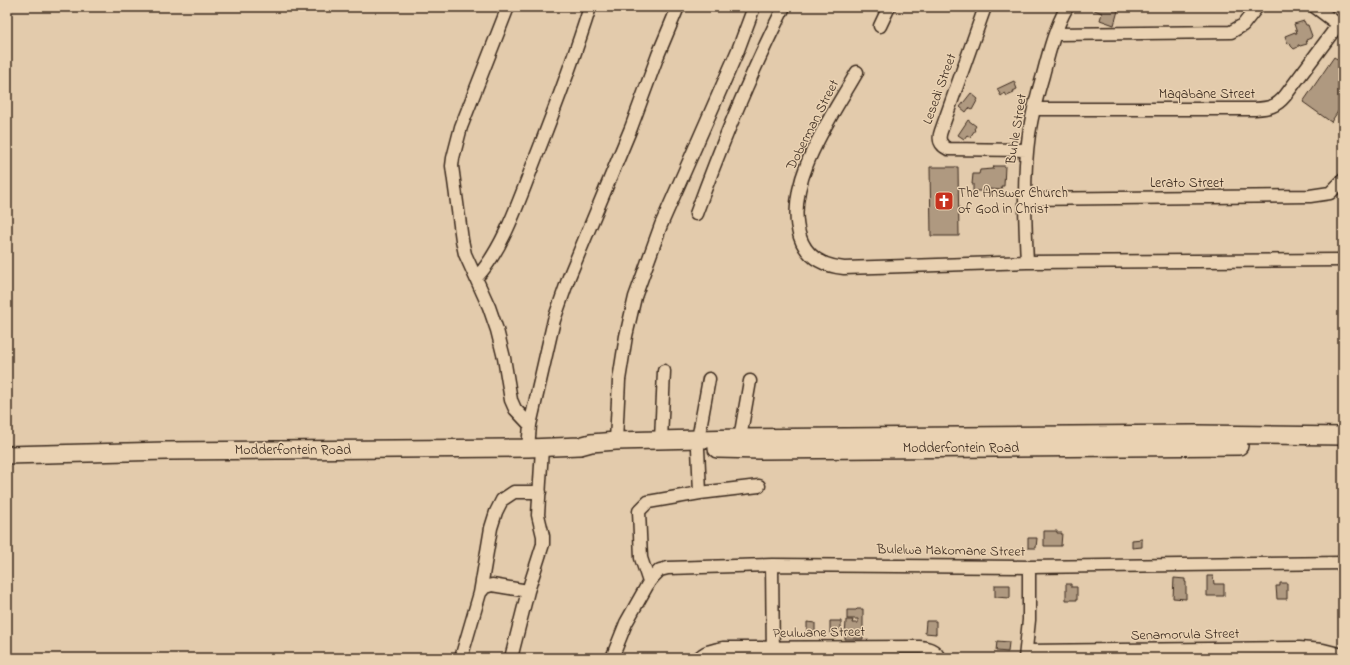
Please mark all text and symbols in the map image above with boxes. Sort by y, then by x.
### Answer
street label: Lesedi Street [917,50,963,127]
street label: Doberman Street [781,76,845,175]
street label: Maqabane Street [1159,84,1255,105]
street label: Buhle Street [1001,92,1033,167]
street label: Lerato Street [1150,173,1224,194]
place label: The Answer Church of God in Christ [958,183,1068,220]
church icon: The Answer Church of God in Christ [933,190,955,212]
street label: Modderfontein Road [903,438,1019,459]
street label: Modderfontein Road [235,440,351,461]
street label: Bulelwa Makomane Street [876,539,1026,563]
street label: Peulwane Street [773,622,866,644]
street label: Senamorula Street [1130,624,1240,646]

